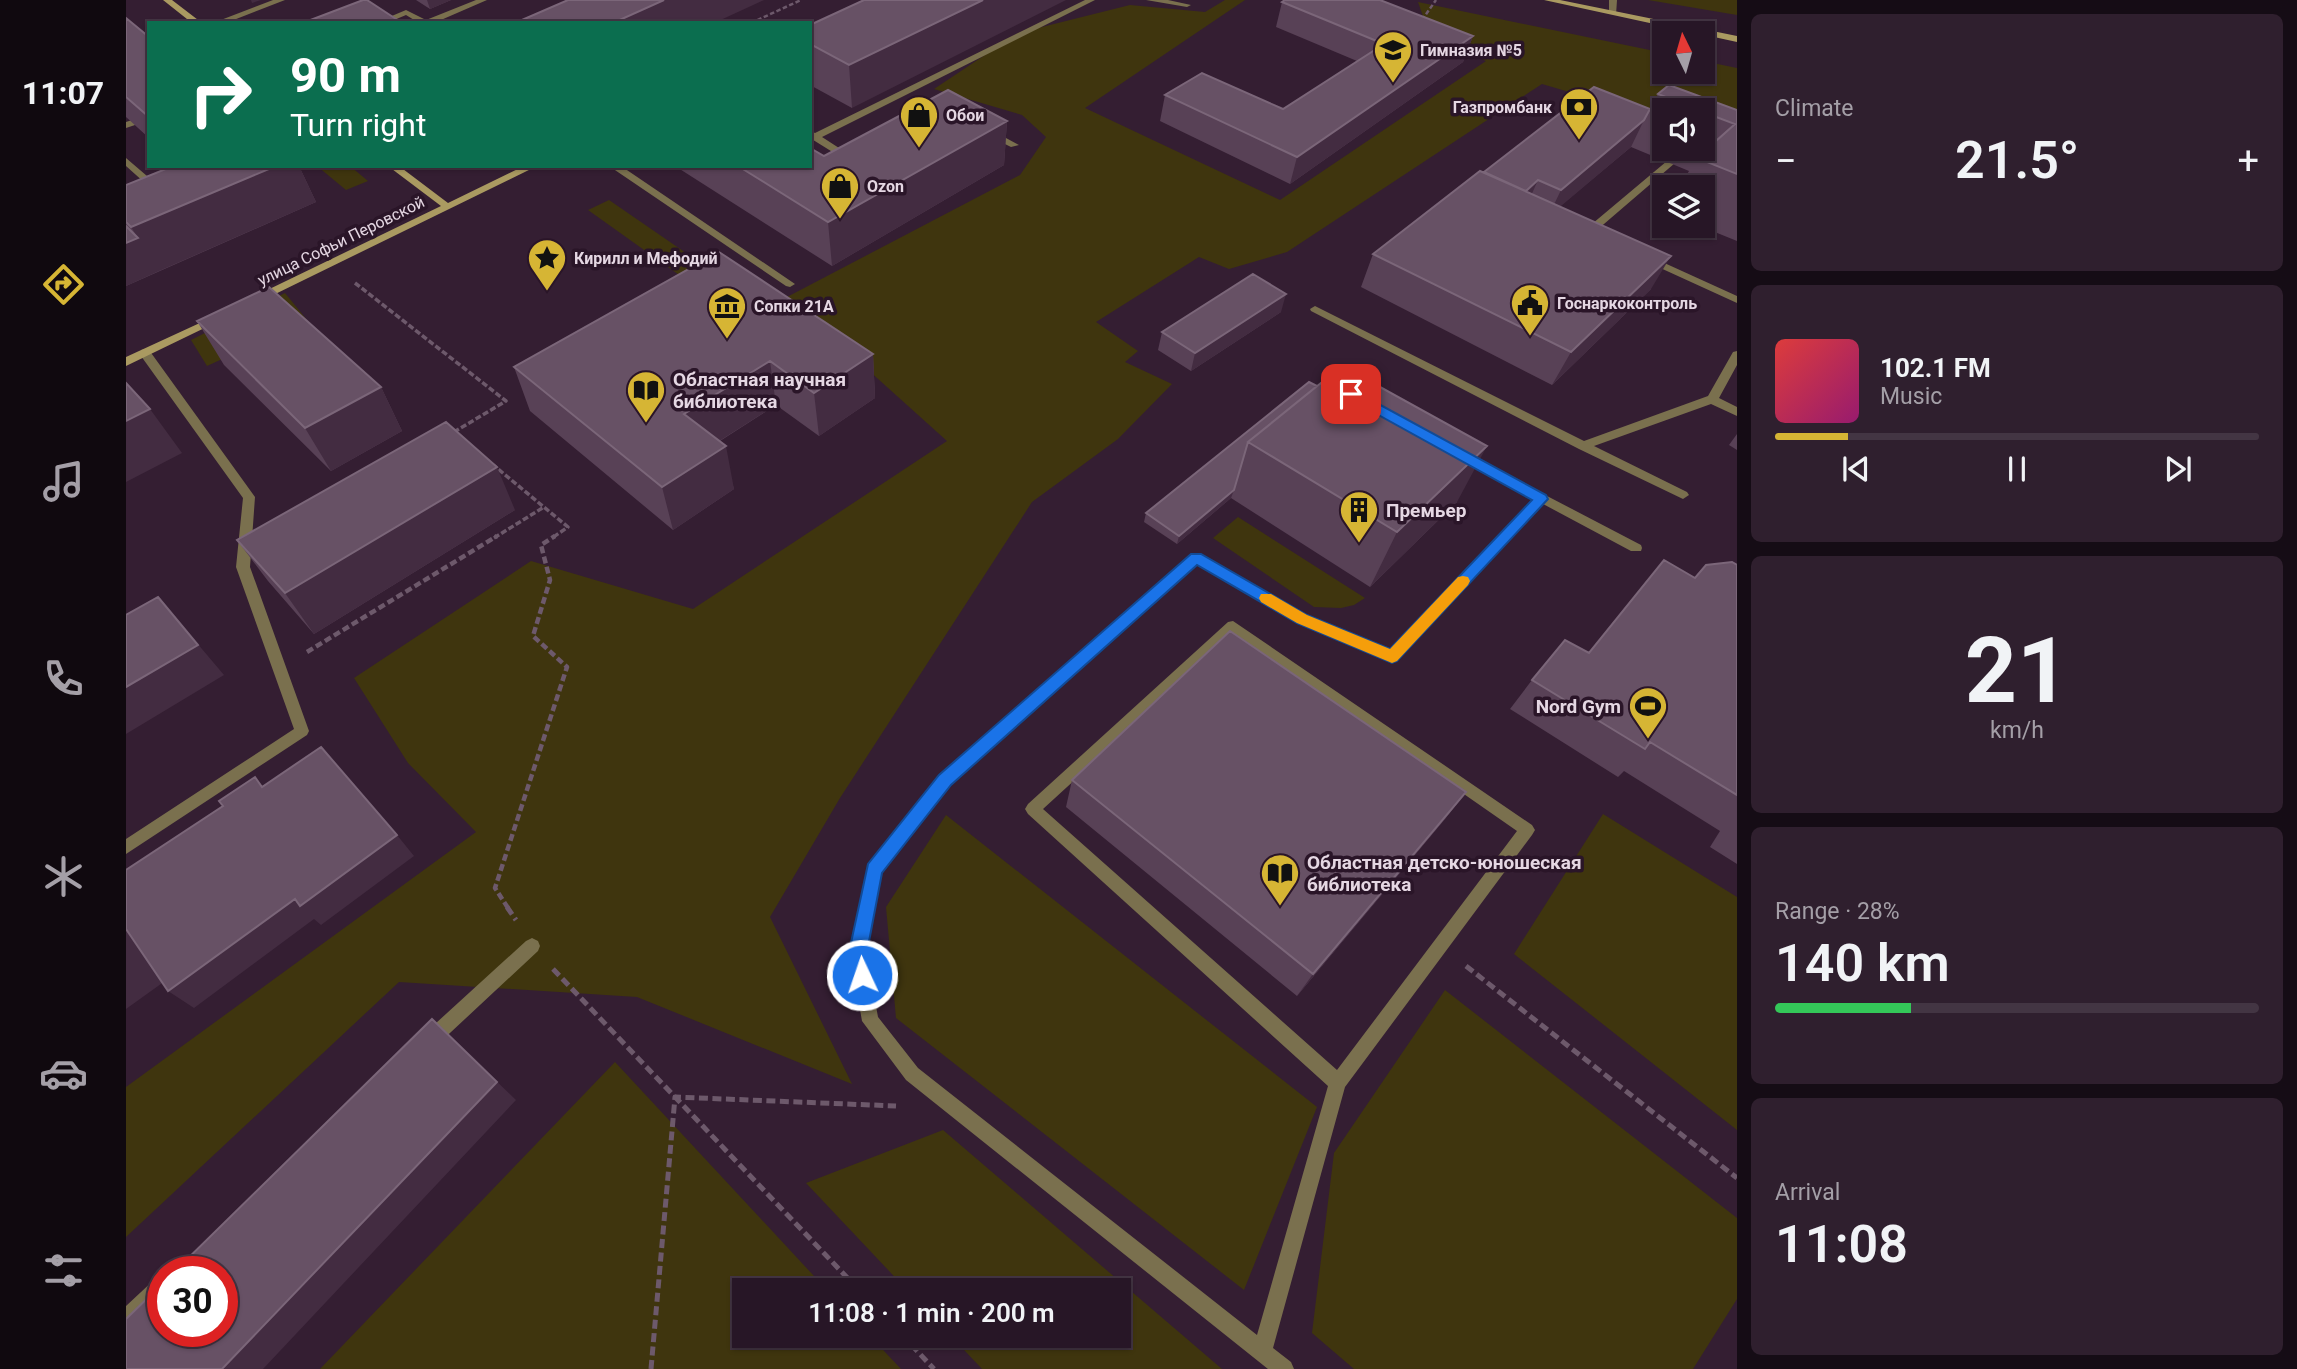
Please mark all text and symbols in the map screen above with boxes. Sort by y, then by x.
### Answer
north arrow [1652,21,1715,84]
map controls [1652,21,1715,238]
school or university icon: Гимназия №5 [1372,29,1414,84]
place label: Гимназия №5 [1420,41,1522,60]
text: 90 m [290,47,401,104]
icon: right [175,49,266,140]
text: 11:07 [22,74,104,112]
bank icon: Газпромбанк [1558,86,1600,141]
shop icon: Обои [898,94,940,149]
text: Climate [1775,95,1854,122]
place label: Газпромбанк [1453,98,1553,117]
button: sound [1652,98,1715,161]
text: Turn right [290,106,426,144]
place label: Обои [946,106,984,125]
text: 21.5° [1955,130,2079,191]
text: − [1775,139,1797,183]
text: + [2237,139,2259,183]
shop icon: Ozon [819,165,861,220]
button: layers [1652,175,1715,238]
place label: Ozon [867,177,904,196]
street label: улица Софьи Перовской [254,192,428,290]
place icon: Кирилл и Мефодий [526,237,568,292]
place label: Кирилл и Мефодий [574,249,718,268]
icon: directions [39,260,88,309]
public building icon: Госнаркоконтроль [1509,282,1551,337]
museum icon: Сопки 21А [706,285,748,340]
place label: Госнаркоконтроль [1557,294,1697,313]
place label: Сопки 21А [754,297,834,316]
text: 102.1 FM [1880,353,1991,383]
pin [1321,364,1381,424]
place label: Областная научная библиотека [673,368,846,413]
library icon: Областная научная библиотека [625,369,667,424]
icon: arrive [1332,375,1370,413]
text: Music [1880,383,1942,410]
icon: previous [1837,450,1875,488]
icon: pause [1998,450,2036,488]
icon: next [2159,450,2197,488]
icon: music [39,457,88,506]
building icon: Премьер [1338,489,1380,544]
place label: Премьер [1386,499,1467,522]
text: 21 [1965,618,2069,724]
icon: phone [39,654,88,703]
sports icon: Nord Gym [1627,685,1669,740]
place label: Nord Gym [1536,695,1621,718]
text: km/h [1990,717,2044,744]
place label: Областная детско-юношеская библиотека [1307,851,1582,896]
icon: climate [39,852,88,901]
library icon: Областная детско-юношеская библиотека [1259,852,1301,907]
text: Range · 28% [1775,898,1900,925]
text: 140 km [1775,933,1950,994]
position arrow [825,938,899,1012]
icon: car [39,1049,88,1098]
text: Arrival [1775,1179,1840,1206]
text: 11:08 [1775,1214,1908,1275]
icon: filters [39,1246,88,1295]
speed limit sign: 30 [147,1256,238,1347]
text: 11:08 · 1 min · 200 m [808,1298,1055,1328]

